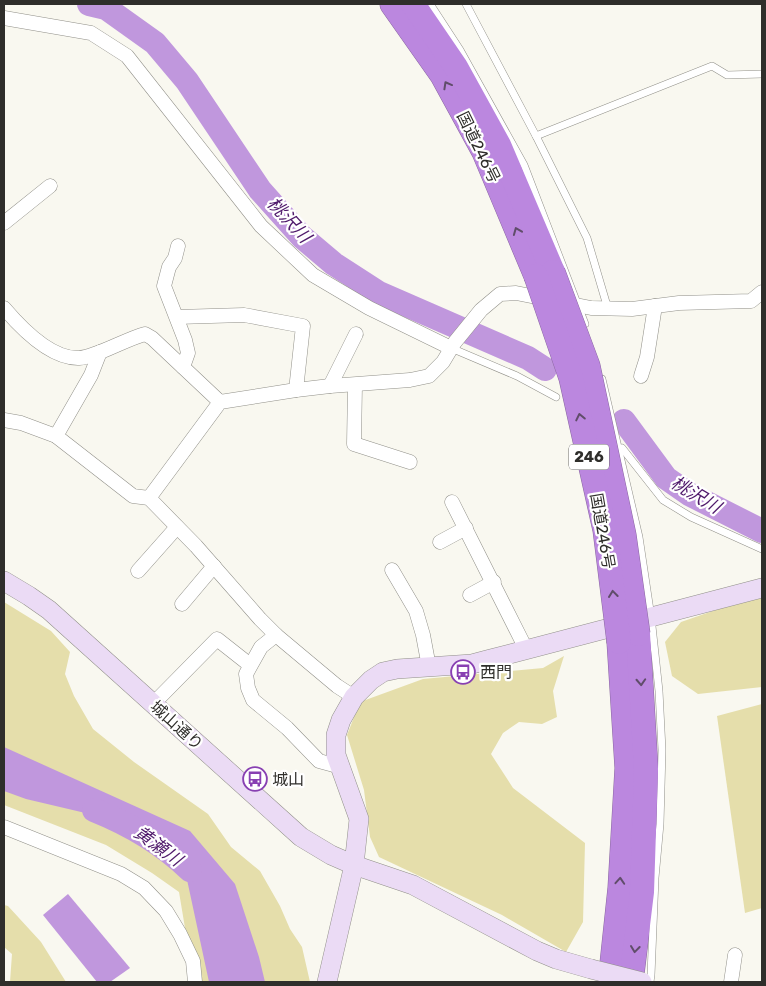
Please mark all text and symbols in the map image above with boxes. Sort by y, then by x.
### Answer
one-way arrow [443,81,453,90]
street label: 国道246号 [453,109,504,186]
water label: 桃沢川 [263,193,317,249]
one-way arrow [513,227,523,236]
one-way arrow [575,413,586,422]
road number: 246 [569,444,609,470]
water label: 桃沢川 [667,472,727,519]
street label: 国道246号 [586,492,619,571]
one-way arrow [608,590,619,598]
bus stop icon: 西門 [450,659,476,685]
place label: 西門 [480,663,512,682]
one-way arrow [635,679,646,687]
street label: 城山通り [147,697,207,754]
bus stop icon: 城山 [242,766,268,792]
place label: 城山 [272,770,304,789]
water label: 黄瀬川 [130,821,188,872]
one-way arrow [615,877,626,885]
one-way arrow [630,946,641,954]

